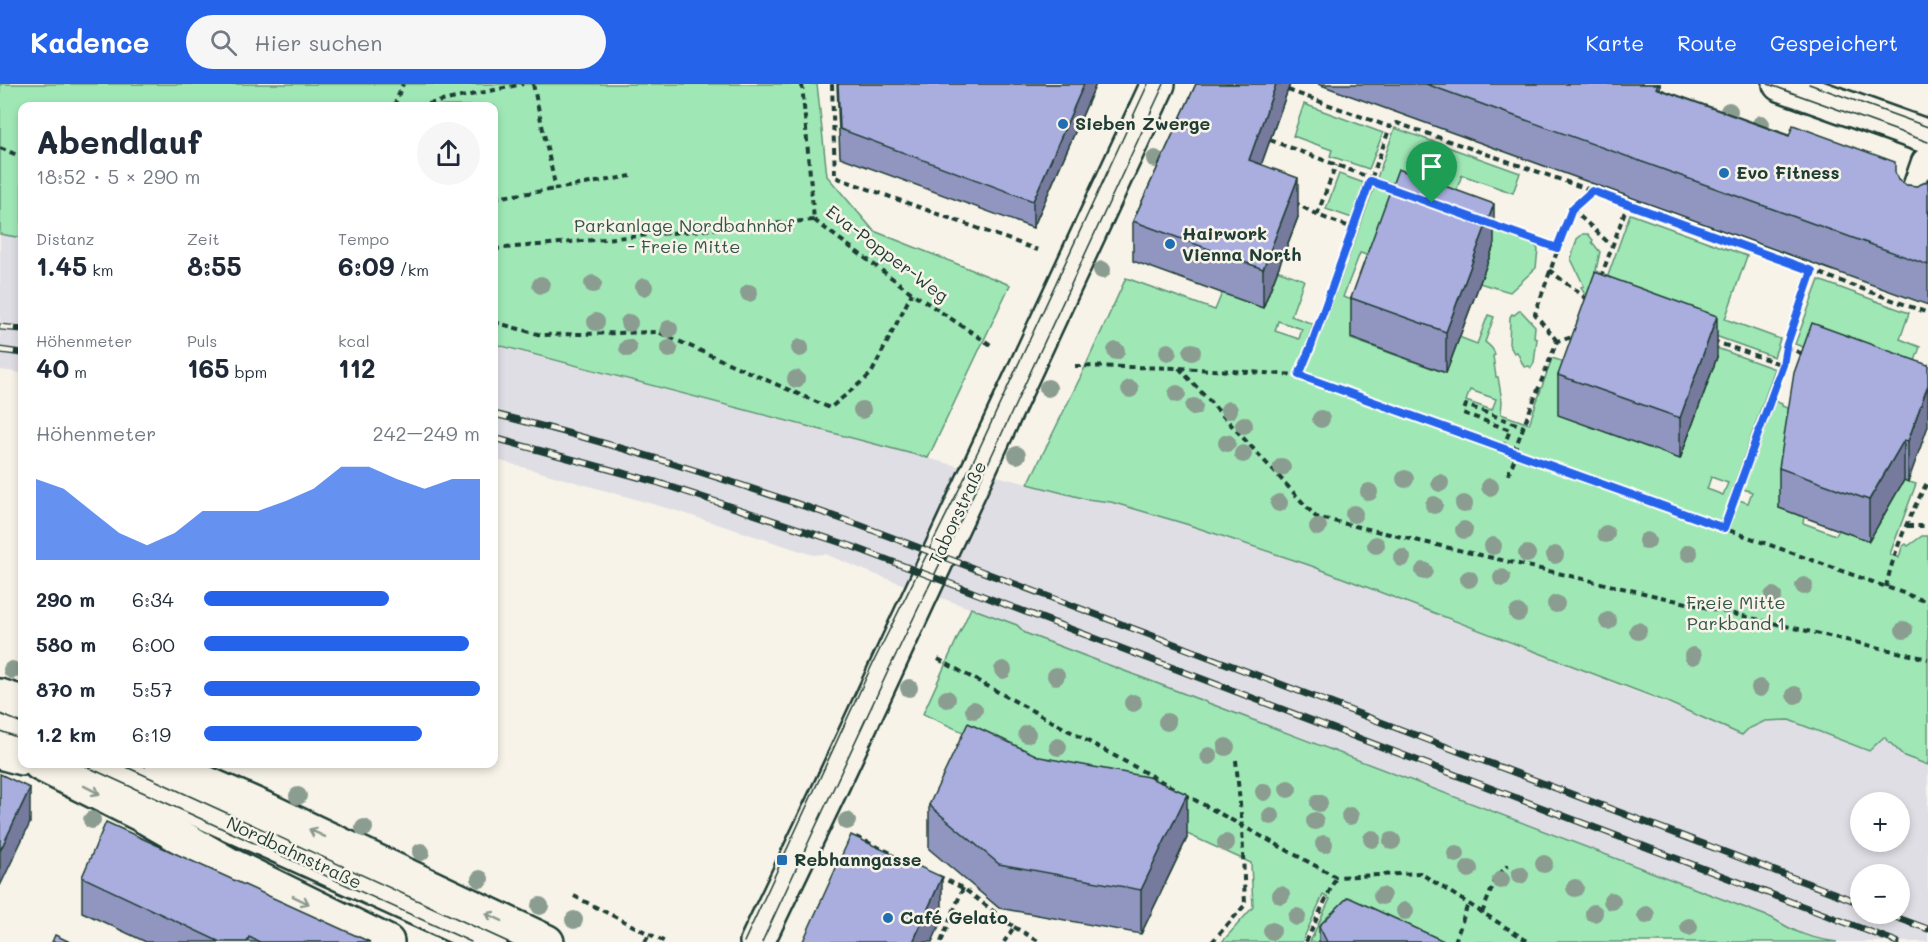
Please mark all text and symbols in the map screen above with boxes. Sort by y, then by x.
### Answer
search box [186,15,606,69]
text: Kadence [30,24,150,60]
icon: search [207,26,240,59]
text: Hier suchen [255,28,383,57]
text: Karte [1586,29,1644,56]
text: Route [1677,29,1737,56]
text: Gespeichert [1770,29,1898,56]
place label: Sieben Zwerge [1075,111,1211,135]
marker: Sieben Zwerge [1056,117,1070,131]
text: Abendlauf [36,119,202,162]
button: share [417,122,480,185]
pin [1406,141,1457,203]
icon: arrive [1415,150,1448,183]
place label: Evo Fitness [1736,160,1840,184]
text: 18:52 · 5 × 290 m [36,163,200,189]
marker: Evo Fitness [1717,166,1731,180]
street label: Eva-Popper-Weg [821,199,954,307]
park label: Parkanlage Nordbahnhof - Freie Mitte [574,213,795,258]
place label: Hairwork Vienna North [1182,221,1301,266]
text: Distanz [36,228,94,249]
text: Zeit [187,228,220,249]
text: Tempo [338,228,389,249]
marker: Hairwork Vienna North [1163,237,1177,251]
text: 1.45 [36,249,87,283]
text: 8:55 [187,249,242,283]
text: 6:09 [338,249,394,283]
text: km [87,259,114,280]
text: /km [394,259,429,280]
text: Höhenmeter [36,330,132,351]
text: Puls [187,330,217,351]
text: kcal [338,330,370,351]
text: 40 [36,351,69,385]
text: 165 [187,351,229,385]
text: 112 [338,351,376,385]
text: m [69,361,87,382]
text: bpm [229,361,267,382]
text: Höhenmeter [36,420,156,446]
text: 242–249 m [373,420,480,446]
street label: Taborstraße [923,457,992,568]
text: 290 m [36,586,95,612]
text: 6:34 [132,586,174,612]
park label: Freie Mitte Parkband 1 [1686,590,1786,635]
text: 580 m [36,631,96,657]
text: 6:00 [132,631,175,657]
text: 870 m [36,676,95,702]
text: 5:57 [132,676,173,702]
text: 1.2 km [36,721,96,747]
text: 6:19 [132,721,171,747]
one-way arrow [83,785,101,796]
map controls [1850,792,1910,924]
button: + [1850,792,1910,852]
street label: Nordbahnstraße [223,810,366,894]
one-way arrow [309,827,327,839]
place label: Rebhanngasse [794,847,922,871]
marker: Rebhanngasse [775,853,789,867]
button: − [1850,864,1910,924]
one-way arrow [292,894,309,906]
place label: Café Gelato [900,905,1008,929]
one-way arrow [485,911,503,923]
marker: Café Gelato [881,911,895,925]

